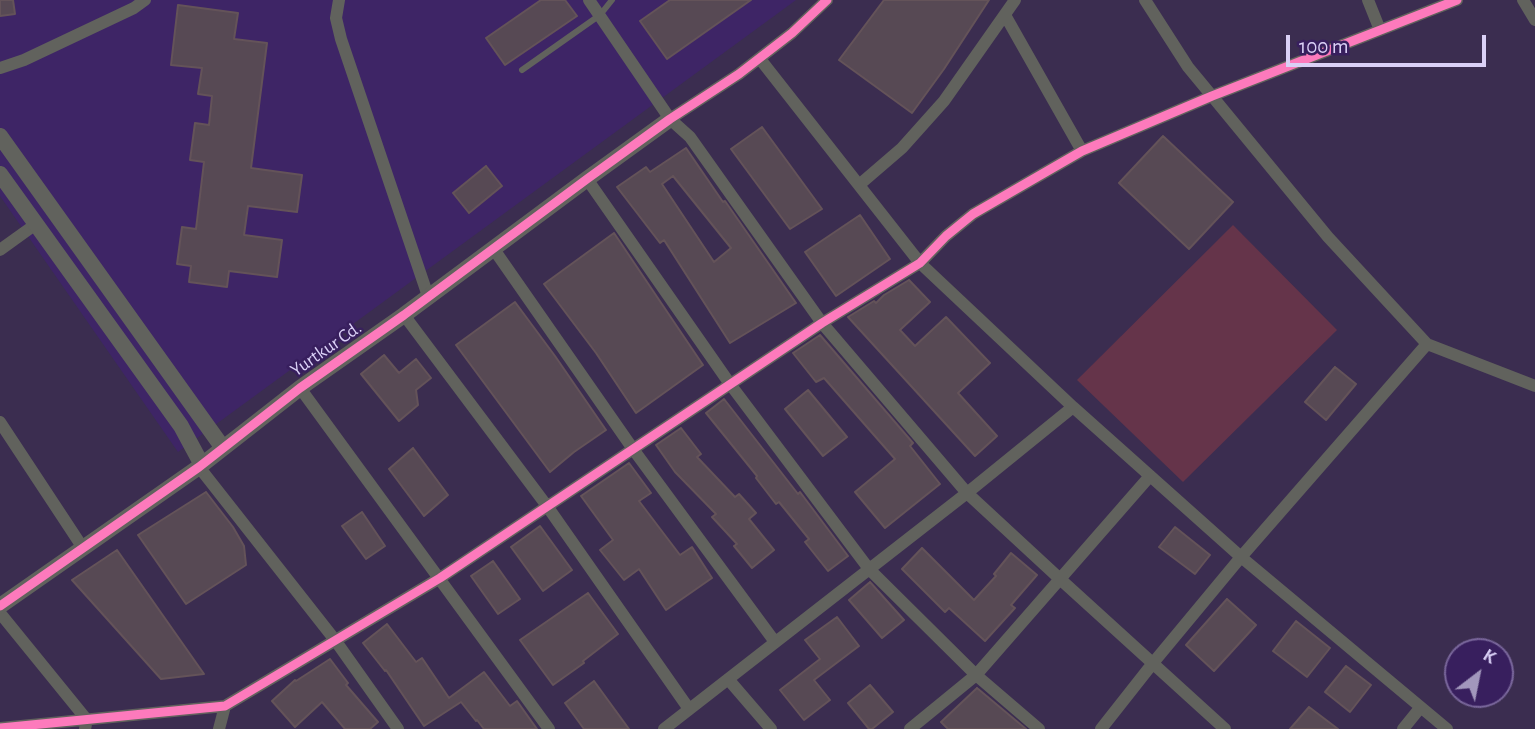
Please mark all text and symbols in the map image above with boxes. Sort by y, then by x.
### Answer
scale bar [1290,21,1490,65]
text: 100 m [1299,36,1349,57]
street label: Yurtkur Cd. [286,316,366,382]
north arrow [1444,638,1514,708]
text: K [1480,645,1499,667]

